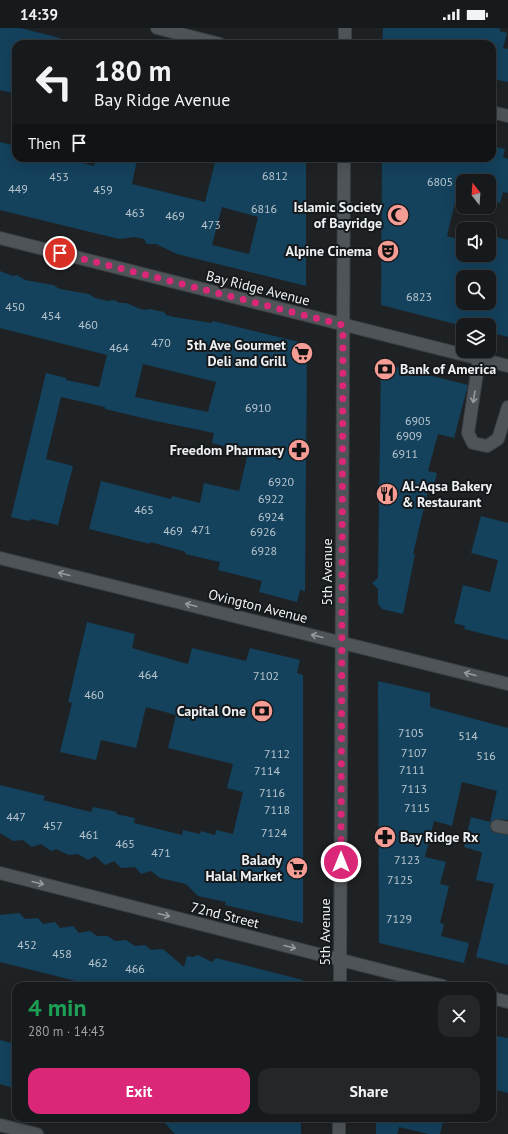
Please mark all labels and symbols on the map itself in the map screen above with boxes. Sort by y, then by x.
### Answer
house number: 6812 [262,168,288,183]
house number: 453 [49,169,69,184]
house number: 6805 [427,174,453,189]
north arrow [456,174,496,214]
house number: 449 [8,181,28,196]
house number: 459 [93,182,113,197]
place label: Islamic Society of Bayridge [294,198,382,232]
house number: 6816 [251,201,277,216]
mosque icon: Islamic Society of Bayridge [385,202,411,228]
house number: 463 [125,205,145,220]
house number: 469 [165,208,185,223]
house number: 473 [201,217,221,232]
pin [43,236,77,270]
theatre icon: Alpine Cinema [375,238,401,264]
place label: Alpine Cinema [285,242,372,260]
street label: Bay Ridge Avenue [204,266,312,310]
house number: 6823 [406,289,432,304]
house number: 450 [5,299,25,314]
house number: 454 [41,308,61,323]
house number: 460 [78,317,98,332]
house number: 470 [151,335,171,350]
place label: 5th Ave Gourmet Deli and Grill [186,336,287,370]
house number: 464 [109,340,129,355]
supermarket icon: 5th Ave Gourmet Deli and Grill [289,340,315,366]
bank icon: Bank of America [372,356,398,382]
place label: Bank of America [400,360,496,378]
one-way arrow [470,391,478,404]
house number: 6910 [245,400,272,415]
house number: 6905 [405,413,431,428]
house number: 6909 [396,428,422,443]
pharmacy icon: Freedom Pharmacy [286,437,312,463]
place label: Freedom Pharmacy [170,441,284,459]
house number: 6911 [392,446,418,461]
house number: 6920 [268,474,295,489]
place label: Al-Aqsa Bakery & Restaurant [402,477,492,511]
restaurant icon: Al-Aqsa Bakery & Restaurant [374,481,400,507]
house number: 6922 [258,491,284,506]
house number: 465 [134,502,154,517]
house number: 6924 [258,509,285,524]
house number: 471 [191,522,211,537]
house number: 469 [163,523,183,538]
house number: 6926 [250,524,276,539]
street label: 5th Avenue [318,538,336,606]
house number: 6928 [251,543,277,558]
one-way arrow [58,569,71,577]
street label: Ovington Avenue [206,585,310,627]
one-way arrow [184,601,197,608]
one-way arrow [311,632,324,639]
house number: 464 [138,667,158,682]
house number: 7102 [253,668,279,683]
one-way arrow [464,670,477,678]
house number: 460 [84,687,104,702]
bank icon: Capital One [249,698,275,724]
place label: Capital One [177,702,246,720]
house number: 7105 [398,725,424,740]
house number: 514 [458,728,478,743]
house number: 7107 [401,745,427,760]
house number: 7112 [264,746,290,761]
house number: 516 [476,748,496,763]
house number: 7111 [399,762,425,777]
house number: 7114 [254,763,281,778]
house number: 7113 [401,781,427,796]
house number: 7116 [259,785,285,800]
house number: 7115 [404,800,430,815]
house number: 7118 [264,802,290,817]
house number: 447 [6,809,26,824]
house number: 457 [43,818,63,833]
pharmacy icon: Bay Ridge Rx [372,824,398,850]
house number: 7124 [261,825,288,840]
house number: 461 [79,827,99,842]
place label: Bay Ridge Rx [400,828,479,846]
house number: 465 [115,836,135,851]
position arrow [320,841,362,883]
house number: 471 [151,845,171,860]
place label: Balady Halal Market [205,851,282,885]
house number: 7123 [394,852,420,867]
supermarket icon: Balady Halal Market [284,855,310,881]
house number: 7125 [387,872,413,887]
one-way arrow [31,880,44,887]
street label: 72nd Street [189,898,261,932]
street label: 5th Avenue [316,898,334,966]
house number: 7129 [386,911,412,926]
one-way arrow [157,912,170,919]
house number: 452 [17,937,37,952]
one-way arrow [283,944,296,952]
house number: 458 [52,946,72,961]
house number: 462 [88,955,108,970]
house number: 466 [125,961,145,976]

